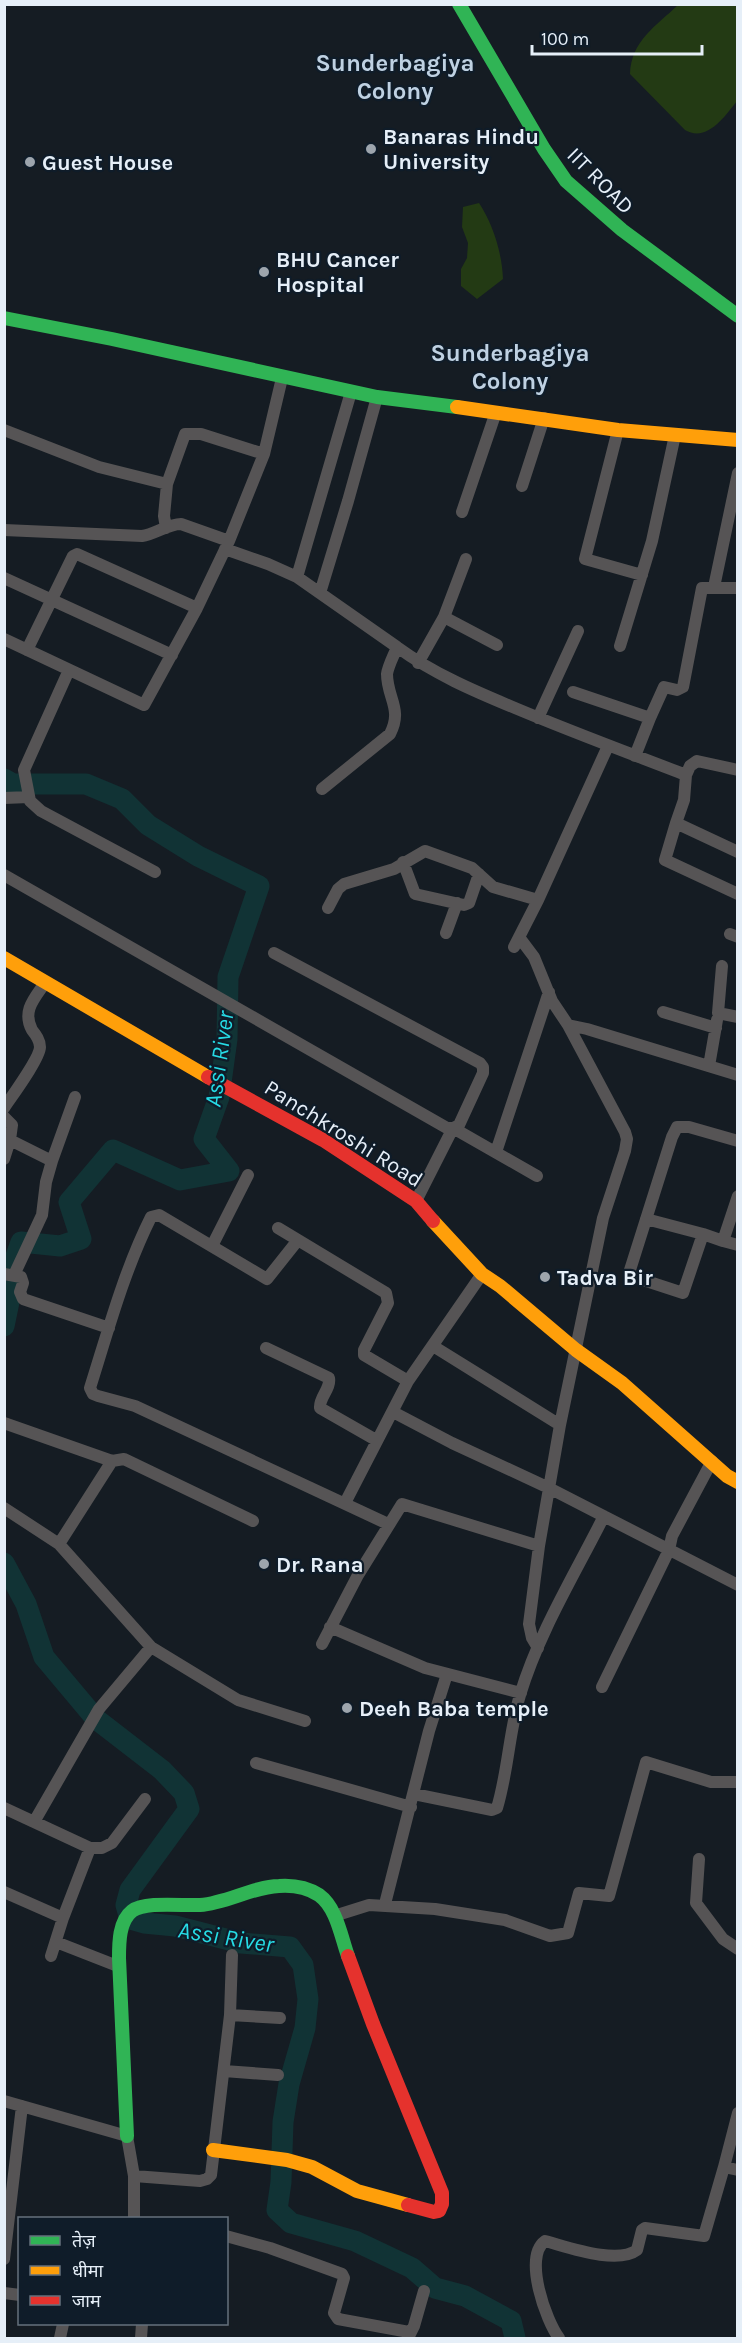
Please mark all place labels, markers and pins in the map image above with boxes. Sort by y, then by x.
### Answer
place label: Banaras Hindu University [383,124,539,175]
marker: Banaras Hindu University [364,142,378,156]
place label: Guest House [42,150,173,176]
marker: Guest House [23,155,37,169]
place label: BHU Cancer Hospital [276,247,399,298]
marker: BHU Cancer Hospital [257,265,271,279]
place label: Tadva Bir [557,1265,653,1291]
marker: Tadva Bir [538,1270,552,1284]
place label: Dr. Rana [276,1552,364,1578]
marker: Dr. Rana [257,1557,271,1571]
place label: Deeh Baba temple [359,1696,549,1722]
marker: Deeh Baba temple [340,1701,354,1715]

